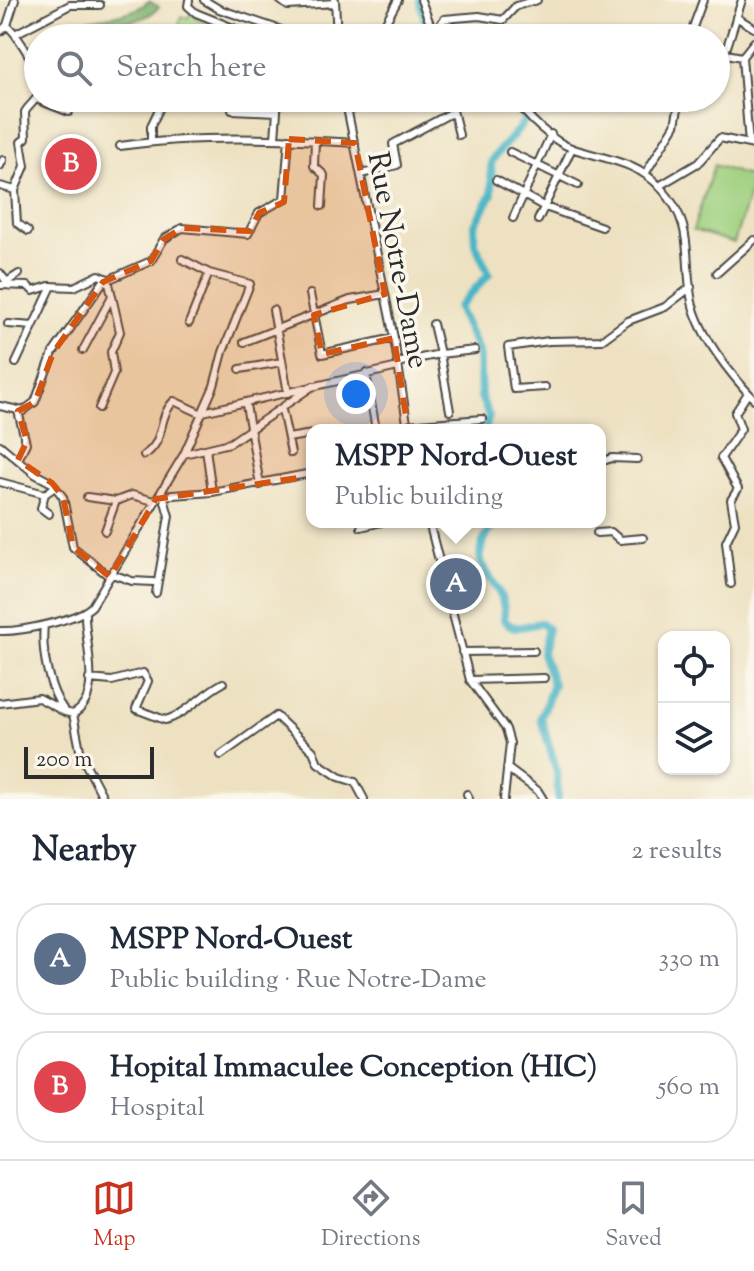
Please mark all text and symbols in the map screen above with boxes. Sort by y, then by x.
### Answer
search box [24,24,730,112]
icon: search [52,46,96,90]
text: Search here [116,47,266,90]
pin: B [45,134,97,194]
street label: Rue Notre-Dame [354,148,439,372]
your location [336,374,376,414]
popup [306,424,606,528]
text: MSPP Nord-Ouest [335,436,577,479]
text: Public building [335,479,503,516]
pin: A [430,554,482,614]
map controls [658,631,730,775]
button: locate [658,631,730,703]
button: layers [658,703,730,775]
scale bar [24,743,154,779]
text: 200 m [36,745,92,777]
text: Nearby [32,827,137,876]
text: 2 results [631,833,722,870]
text: MSPP Nord-Ouest [110,919,352,962]
text: A [49,941,71,978]
text: 330 m [658,941,720,978]
text: Public building · Rue Notre-Dame [110,962,487,999]
text: Hopital Immaculee Conception (HIC) [110,1047,597,1090]
text: B [52,1069,68,1106]
text: 560 m [657,1069,720,1106]
text: Hospital [110,1090,205,1127]
tab: Map [92,1176,136,1256]
tab: Directions [321,1176,420,1256]
tab: Saved [605,1176,662,1256]

